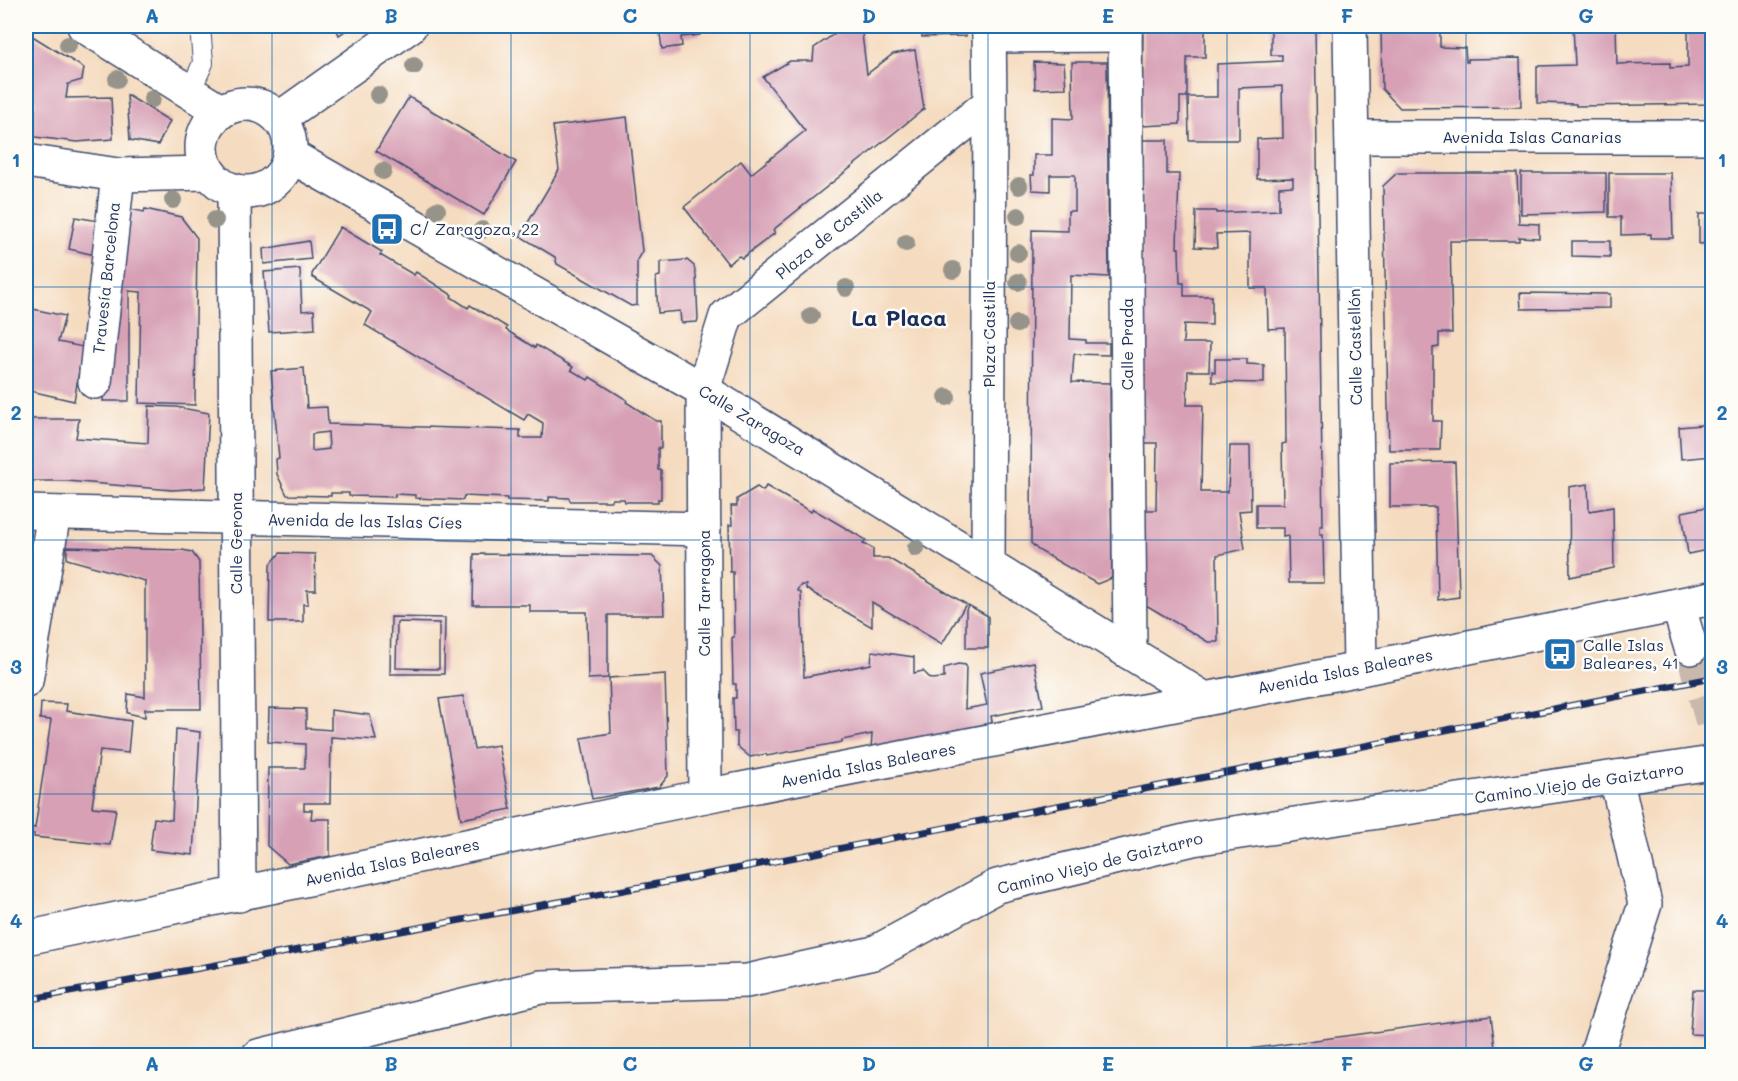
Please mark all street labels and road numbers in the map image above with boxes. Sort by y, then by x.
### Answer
street label: Avenida Islas Canarias [1442,126,1622,147]
street label: Plaza de Castilla [771,184,887,283]
street label: Travesía Barcelona [87,201,124,355]
street label: Plaza Castilla [978,281,999,387]
street label: Calle Castellón [1343,288,1366,406]
street label: Calle Prada [1116,298,1137,390]
street label: Calle Zaragoza [695,379,809,460]
street label: Calle Gerona [225,492,246,594]
street label: Avenida de las Islas Cíes [267,508,463,533]
street label: Calle Tarragona [693,529,714,656]
street label: Avenida Islas Baleares [1256,643,1434,698]
street label: Avenida Islas Baleares [779,737,957,792]
street label: Camino Viejo de Gaiztarro [1473,757,1685,808]
street label: Camino Viejo de Gaiztarro [995,827,1205,898]
street label: Avenida Islas Baleares [303,833,481,890]

